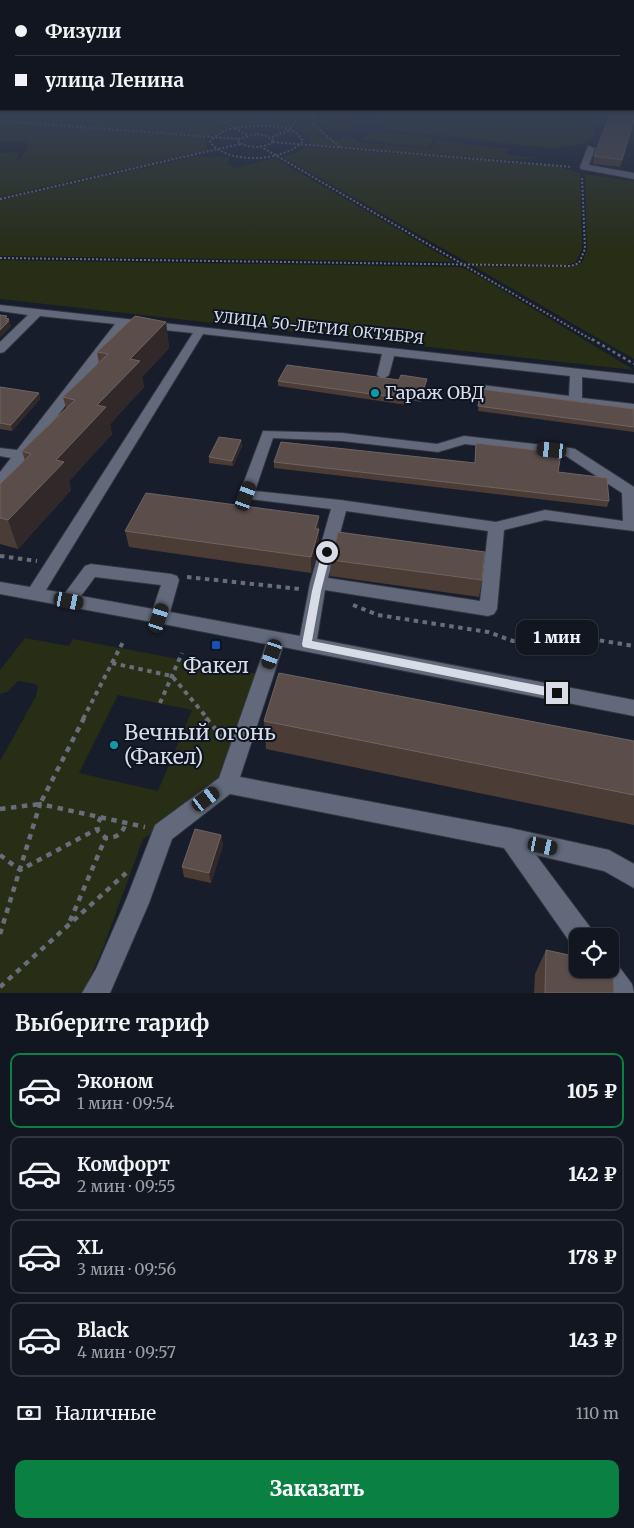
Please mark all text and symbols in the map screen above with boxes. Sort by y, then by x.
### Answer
text: Физули [45,19,121,43]
text: улица Ленина [45,68,184,92]
street label: УЛИЦА 50-ЛЕТИЯ ОКТЯБРЯ [212,307,425,348]
place label: Гараж ОВД [385,381,484,404]
marker: Гараж ОВД [369,387,381,399]
car [536,441,567,459]
car [233,479,258,513]
route start [316,541,338,563]
car [52,591,85,611]
car [147,601,170,635]
callout: 1 мин [516,620,598,656]
text: 1 мин [533,627,581,647]
car [260,637,283,671]
marker: Факел [210,639,222,651]
place label: Факел [183,652,249,679]
route end [546,682,568,704]
place label: Вечный огонь (Факел) [124,719,276,770]
marker: Вечный огонь (Факел) [108,739,120,751]
car [189,784,222,814]
car [526,836,559,856]
map controls [569,928,619,978]
button: locate [569,928,619,978]
text: Выберите тариф [15,1009,209,1037]
icon: car [17,1068,62,1113]
text: Эконом [77,1069,153,1093]
text: 105 ₽ [567,1079,617,1103]
text: 1 мин · 09:54 [77,1093,174,1113]
icon: car [17,1151,62,1196]
text: Комфорт [77,1152,170,1176]
text: 142 ₽ [568,1162,617,1186]
text: 2 мин · 09:55 [77,1176,176,1196]
icon: car [17,1234,62,1279]
text: XL [77,1235,103,1259]
text: 178 ₽ [568,1245,617,1269]
text: 3 мин · 09:56 [77,1259,176,1279]
icon: car [17,1317,62,1362]
text: Black [77,1318,129,1342]
text: 143 ₽ [569,1328,617,1352]
text: 4 мин · 09:57 [77,1342,176,1362]
icon: cash [15,1399,43,1427]
text: Наличные [55,1401,156,1425]
text: 110 m [576,1403,619,1423]
button: Заказать [15,1460,619,1518]

